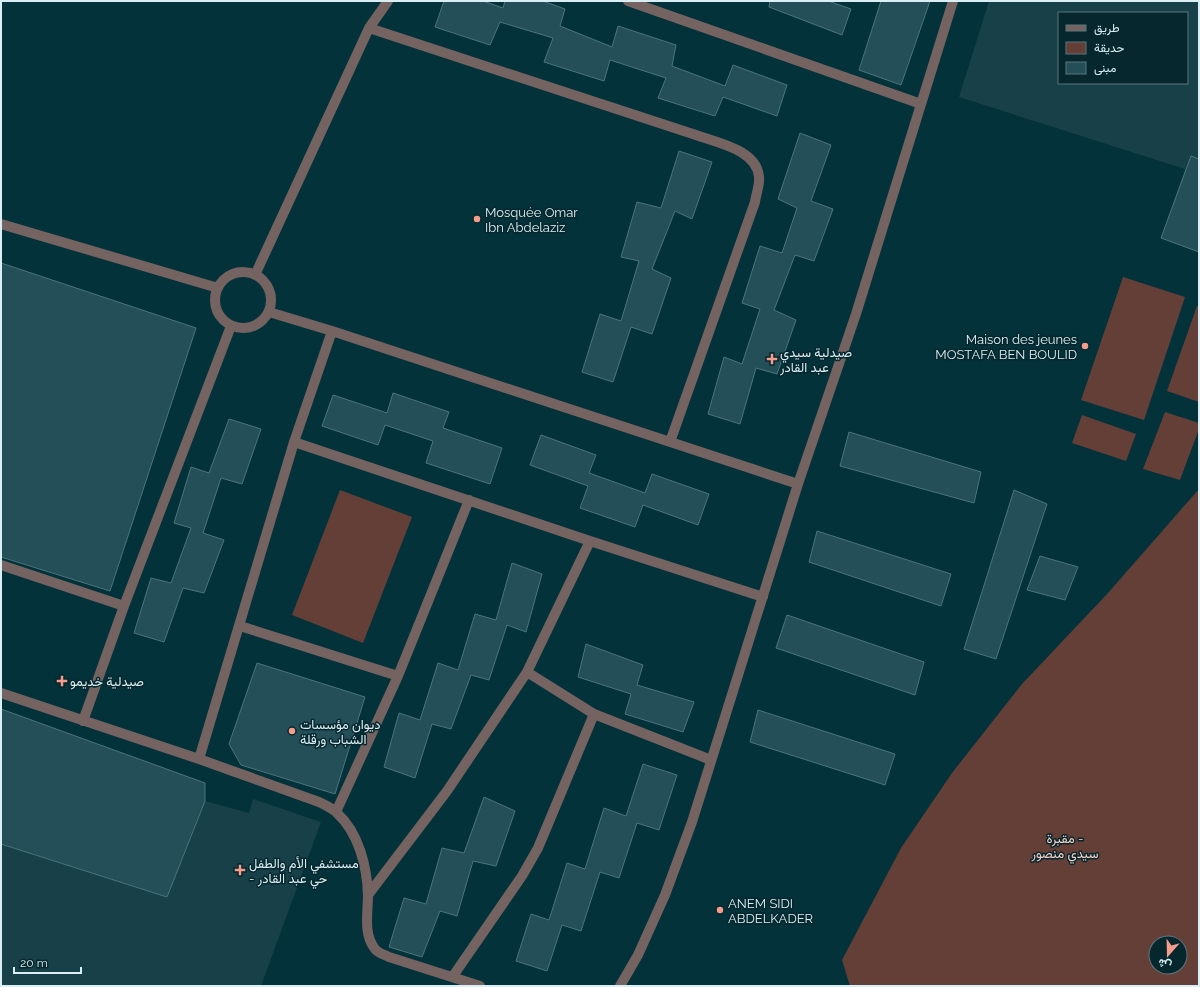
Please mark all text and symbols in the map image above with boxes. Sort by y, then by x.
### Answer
legend [1058,12,1188,84]
text: طريق [1094,21,1120,36]
text: حديقة [1094,41,1124,55]
text: مبنى [1094,61,1116,76]
place label: Mosquée Omar Ibn Abdelaziz [485,205,578,235]
marker: Mosquée Omar Ibn Abdelaziz [472,214,482,224]
place label: Maison des jeunes MOSTAFA BEN BOULID [935,332,1077,362]
marker: Maison des jeunes MOSTAFA BEN BOULID [1080,341,1090,351]
place label: صيدلية سيدي عبد القادر [779,345,852,376]
marker: صيدلية سيدي عبد القادر [767,354,777,364]
place label: صيدلية خديمو [70,674,144,690]
marker: صيدلية خديمو [57,676,67,686]
place label: ديوان مؤسسات الشباب ورقلة [300,717,381,748]
marker: ديوان مؤسسات الشباب ورقلة [287,726,297,736]
park label: مقبرة - سيدي منصور [1030,831,1099,864]
place label: مستشفي الأم والطفل - حي عبد القادر [249,856,359,889]
marker: مستشفي الأم والطفل - حي عبد القادر [234,864,246,876]
place label: ANEM SIDI ABDELKADER [728,896,813,926]
marker: ANEM SIDI ABDELKADER [715,905,725,915]
north arrow [1148,935,1188,975]
scale bar [14,949,81,975]
text: 20 m [20,956,48,970]
text: ش [1156,956,1173,972]

